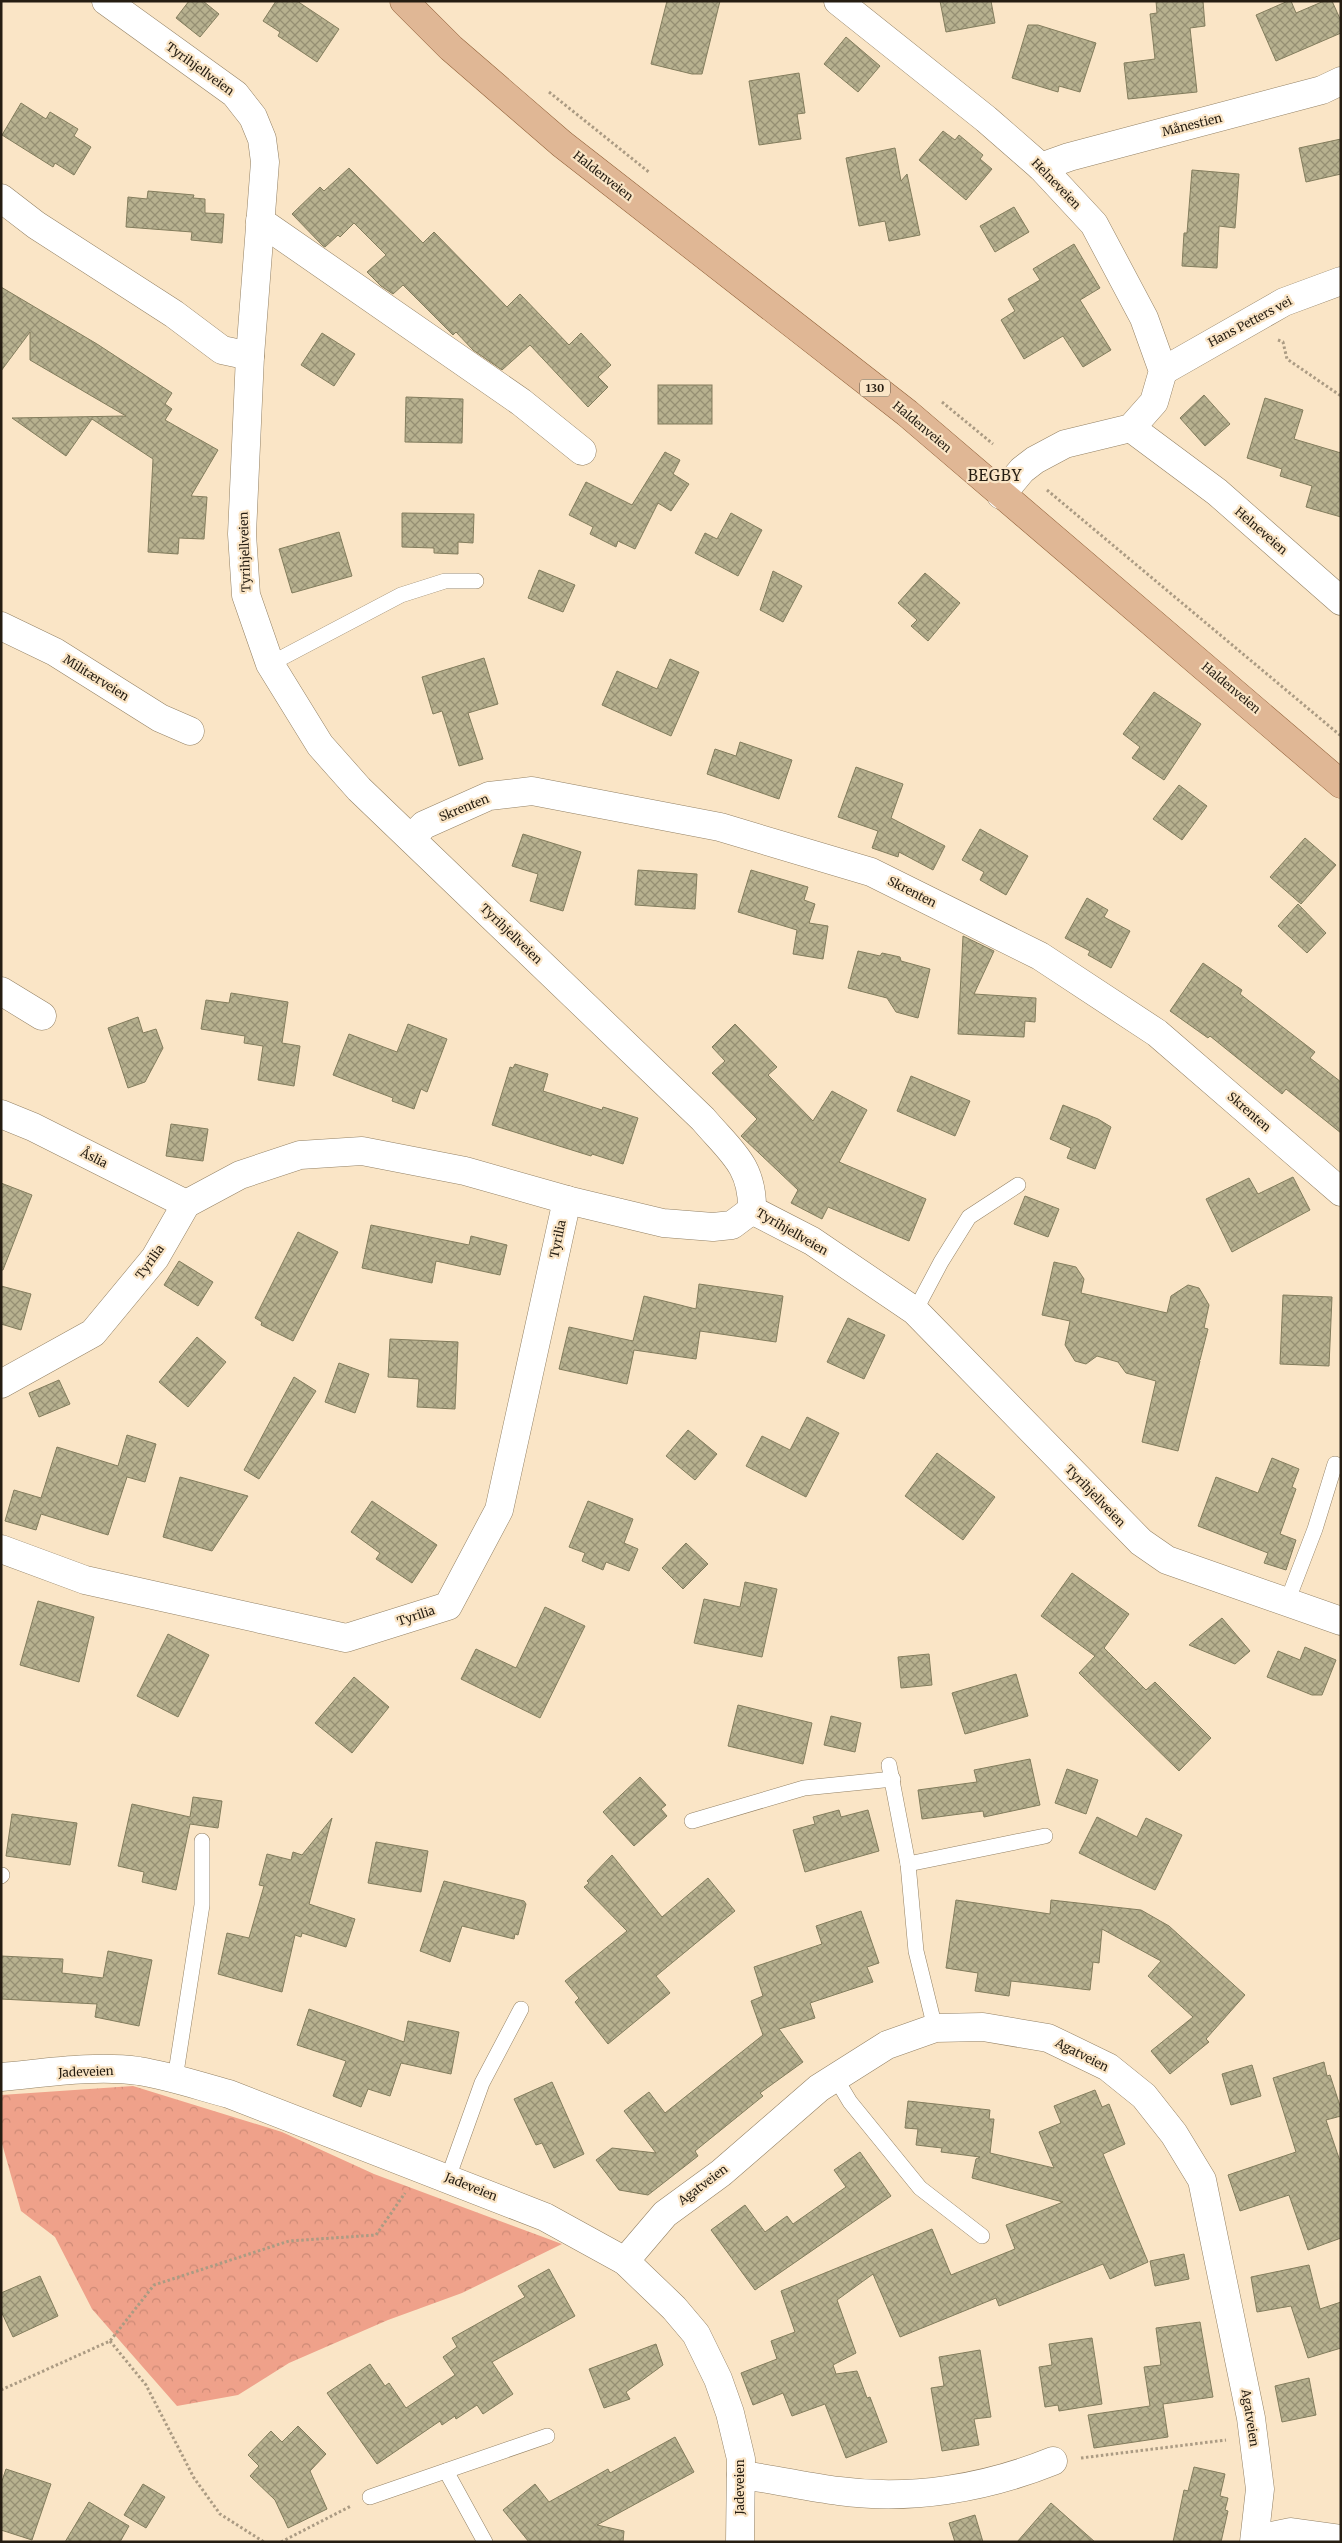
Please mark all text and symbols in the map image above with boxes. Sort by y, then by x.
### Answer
street label: Tyrihjellveien [163,39,237,98]
street label: Månestien [1160,110,1223,139]
street label: Haldenveien [570,148,636,204]
street label: Helneveien [1028,155,1084,212]
street label: Hans Petters vei [1205,293,1294,350]
road number: 130 [860,379,890,396]
street label: Haldenveien [890,398,955,456]
district label: BEGBY [968,466,1022,485]
street label: Helneveien [1232,504,1291,558]
street label: Tyrihjellveien [236,511,253,593]
street label: Militærveien [61,651,132,704]
street label: Haldenveien [1199,659,1264,717]
street label: Skrenten [437,791,491,824]
street label: Skrenten [885,873,939,910]
street label: Tyrihjellveien [477,900,546,967]
street label: Skrenten [1225,1089,1274,1135]
street label: Åslia [77,1143,111,1171]
street label: Tyrihjellveien [754,1205,831,1258]
street label: Tyrilia [546,1218,569,1259]
street label: Tyrilia [132,1241,167,1282]
street label: Tyrihjellveien [1062,1461,1129,1530]
street label: Tyrilia [395,1602,437,1629]
street label: Agatveien [1052,2034,1111,2074]
street label: Jadeveien [57,2063,114,2080]
street label: Agatveien [674,2161,730,2209]
street label: Jadeveien [442,2169,500,2204]
street label: Agatveien [1238,2387,1262,2448]
street label: Jadeveien [732,2459,747,2516]

